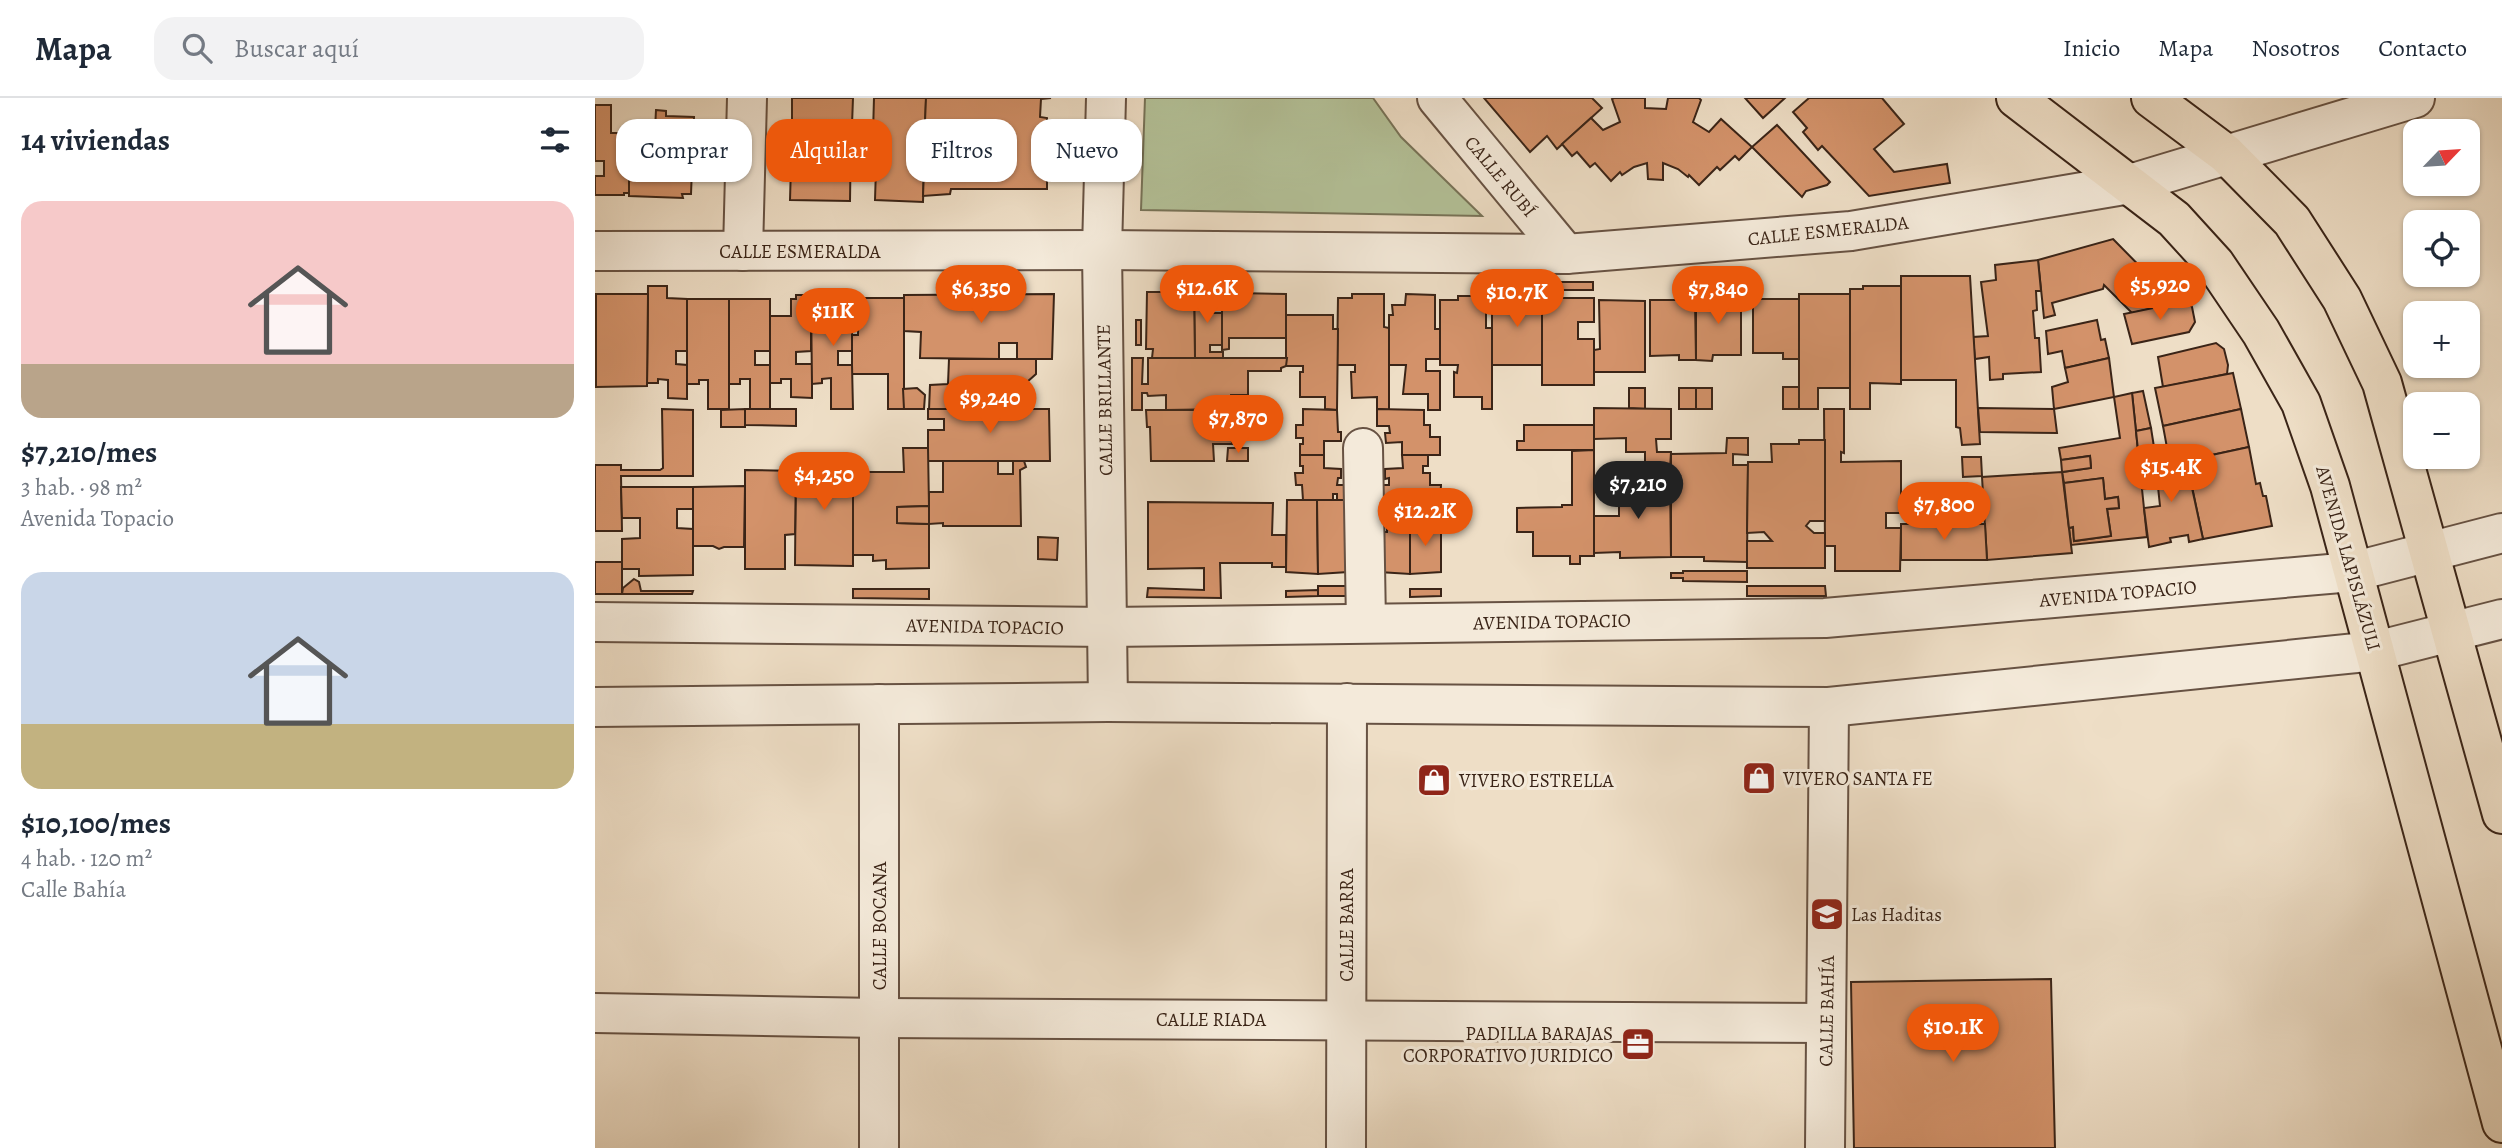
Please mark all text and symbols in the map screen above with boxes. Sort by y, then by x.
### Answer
search box [154,17,644,80]
text: Mapa [35,26,112,71]
icon: search [178,29,216,67]
text: Buscar aquí [234,31,359,66]
text: Inicio [2063,32,2120,64]
text: Mapa [2158,32,2213,64]
text: Nosotros [2251,32,2340,64]
text: Contacto [2378,32,2467,64]
chip: Comprar [616,119,752,182]
chip: Alquilar [766,119,892,182]
chip: Filtros [906,119,1017,182]
chip: Nuevo [1031,119,1142,182]
north arrow [2403,119,2480,196]
map controls [2403,119,2480,469]
text: 14 viviendas [21,120,170,160]
icon: filters [536,121,574,159]
street label: CALLE RUBÍ [1459,130,1542,223]
street label: CALLE ESMERALDA [1747,210,1911,252]
button: locate [2403,210,2480,287]
street label: CALLE ESMERALDA [719,239,882,265]
icon: home [235,247,361,373]
pin: $5,920 [2103,262,2217,322]
pin: $6,350 [924,266,1038,325]
pin: $12.6K [1150,266,1264,325]
pin: $7,840 [1661,266,1775,326]
text: $5,920 [2130,269,2190,300]
pin: $10.7K [1460,270,1574,329]
text: $6,350 [952,272,1010,303]
text: $12.6K [1176,272,1238,303]
text: $7,840 [1688,273,1748,304]
text: $10.7K [1486,276,1548,307]
pin: $11K [792,288,874,348]
text: $11K [812,295,854,326]
button: + [2403,301,2480,378]
street label: CALLE BRILLANTE [1091,324,1119,476]
pin: $9,240 [933,376,1047,435]
text: $9,240 [959,382,1021,413]
button: − [2403,392,2480,469]
pin: $7,870 [1181,396,1295,455]
text: $7,870 [1208,402,1268,433]
text: $7,210/mes [21,432,157,472]
pin: $15.4K [2114,444,2228,504]
text: $15.4K [2140,451,2202,482]
pin: $4,250 [767,452,881,512]
text: $4,250 [794,459,854,490]
pin: $7,210 [1581,462,1695,521]
street label: AVENIDA LAPISLÁZULI [2309,462,2387,654]
text: $7,210 [1609,468,1667,499]
text: 3 hab. · 98 m² [21,472,142,503]
pin: $7,800 [1887,482,2001,542]
pin: $12.2K [1368,489,1482,548]
text: $7,800 [1914,489,1974,520]
text: $12.2K [1394,495,1456,526]
text: Avenida Topacio [21,503,174,534]
street label: AVENIDA TOPACIO [2037,574,2198,614]
street label: AVENIDA TOPACIO [1472,608,1631,636]
street label: AVENIDA TOPACIO [905,613,1064,641]
icon: home [235,618,361,744]
shop icon: VIVERO SANTA FE [1740,759,1778,797]
shop icon: VIVERO ESTRELLA [1415,761,1453,799]
place label: VIVERO SANTA FE [1782,766,1933,792]
place label: VIVERO ESTRELLA [1458,768,1614,794]
text: $10,100/mes [21,803,171,843]
text: 4 hab. · 120 m² [21,843,152,874]
street label: CALLE BOCANA [867,861,893,990]
street label: CALLE BARRA [1334,867,1360,982]
text: Calle Bahía [21,874,126,905]
school or university icon: Las Haditas [1808,895,1846,933]
place label: Las Haditas [1851,902,1942,928]
street label: CALLE BAHÍA [1813,954,1841,1067]
pin: $10.1K [1896,1004,2010,1064]
street label: CALLE RIADA [1156,1007,1267,1033]
text: $10.1K [1923,1011,1983,1042]
place label: PADILLA BARAJAS CORPORATIVO JURIDICO [1403,1021,1613,1069]
office icon: PADILLA BARAJAS CORPORATIVO JURIDICO [1619,1025,1657,1063]

